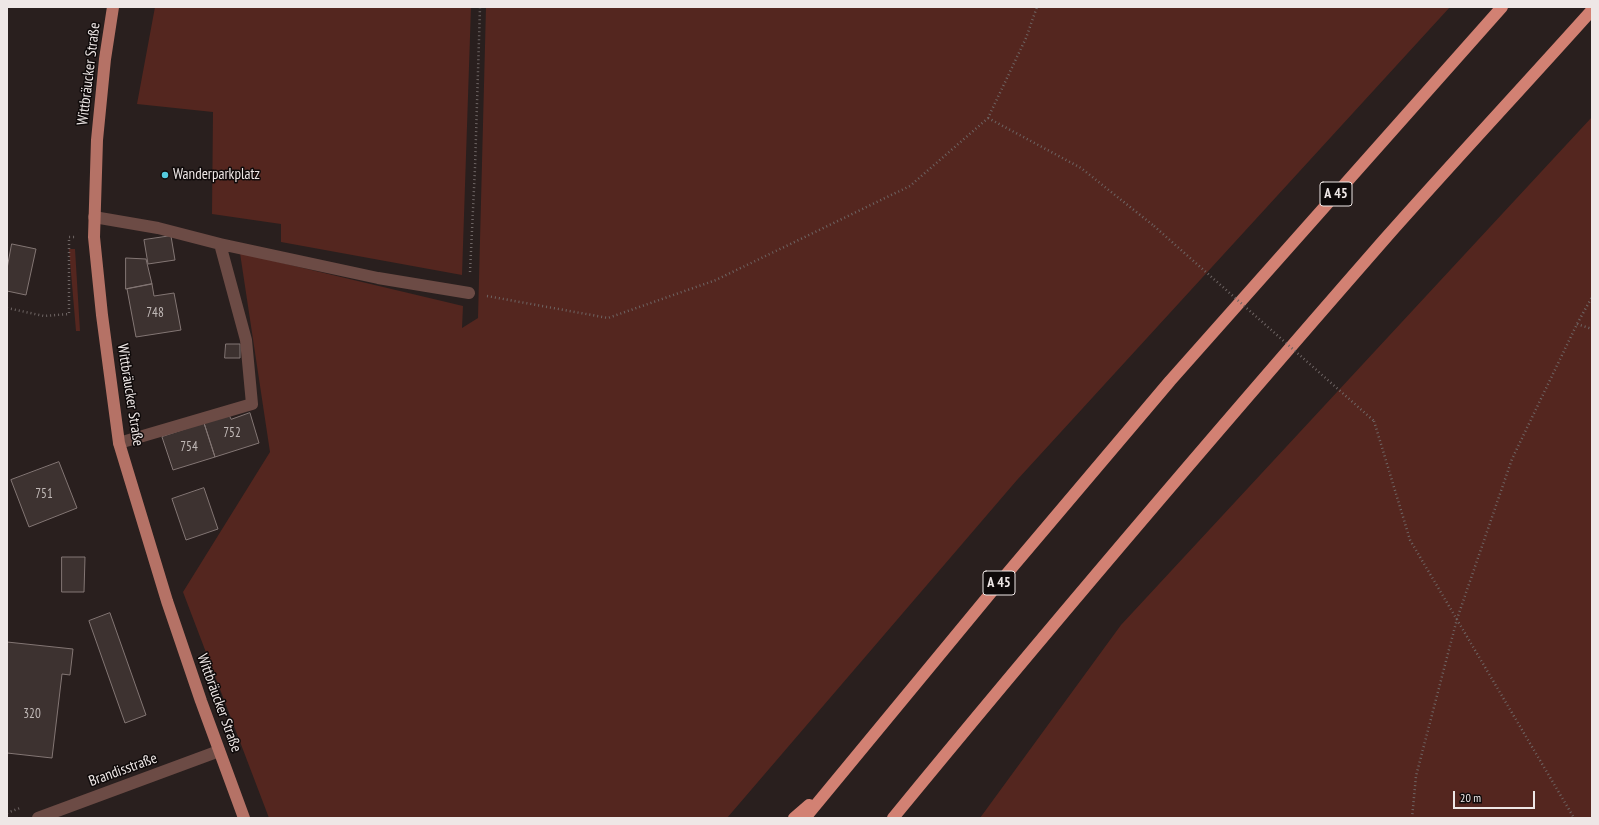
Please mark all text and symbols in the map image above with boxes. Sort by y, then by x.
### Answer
street label: Wittbräucker Straße [74,22,104,126]
place label: Wanderparkplatz [173,166,260,184]
marker: Wanderparkplatz [160,170,170,180]
road number: A 45 [1320,182,1352,206]
house number: 748 [146,305,164,321]
street label: Wittbräucker Straße [113,343,147,447]
house number: 752 [223,425,241,441]
house number: 754 [180,439,198,455]
house number: 751 [35,486,53,502]
road number: A 45 [983,571,1015,595]
street label: Wittbräucker Straße [193,651,245,755]
house number: 320 [23,706,41,722]
street label: Brandisstraße [86,749,160,791]
scale bar [1455,783,1537,809]
text: 20 m [1460,790,1481,805]

